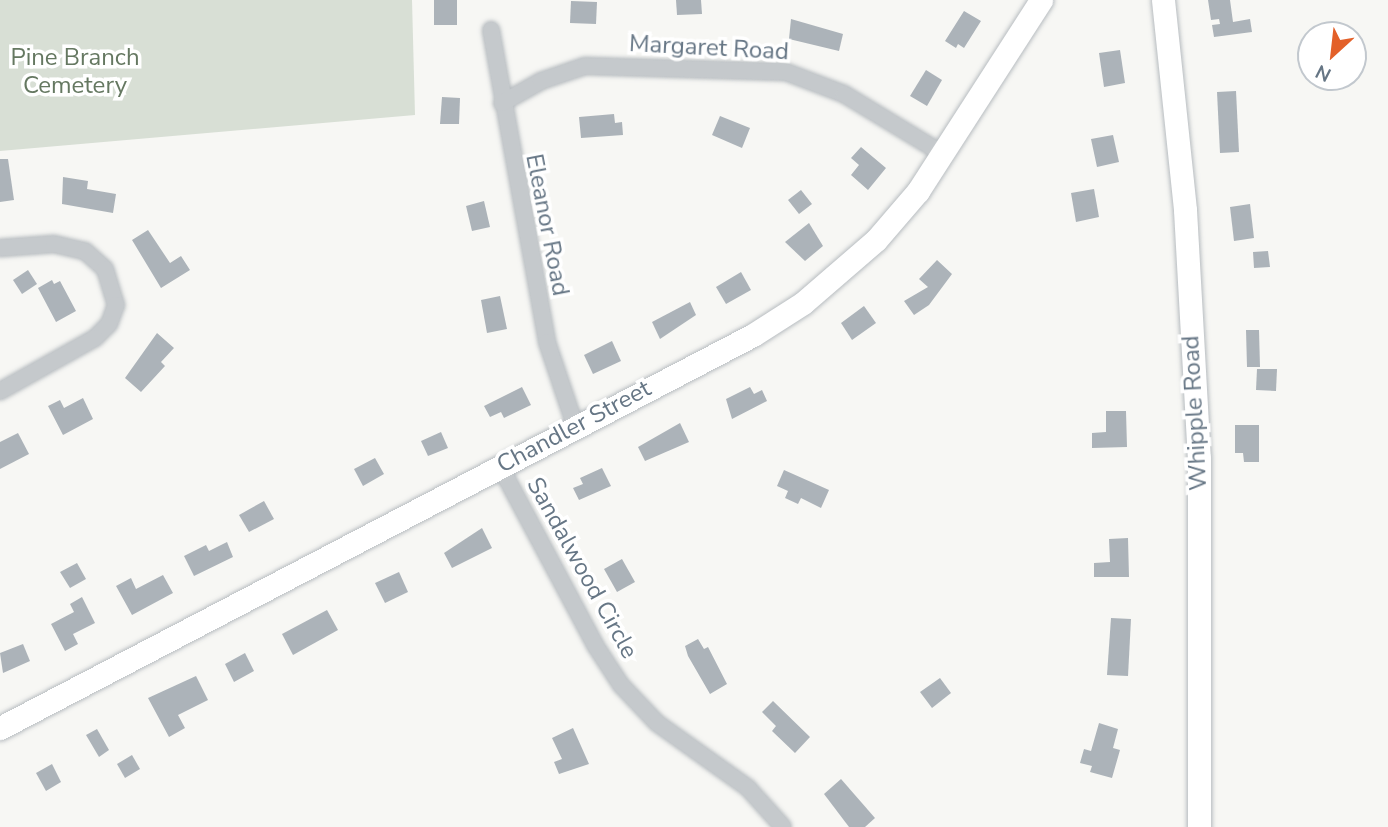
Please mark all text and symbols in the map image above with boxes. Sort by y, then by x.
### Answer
north arrow [1297,21,1367,91]
street label: Margaret Road [628,29,790,67]
park label: Pine Branch Cemetery [10,44,140,100]
text: N [1311,58,1336,88]
street label: Eleanor Road [519,152,575,298]
street label: Whipple Road [1177,335,1213,491]
street label: Chandler Street [492,374,656,480]
street label: Sandalwood Circle [520,472,644,664]

